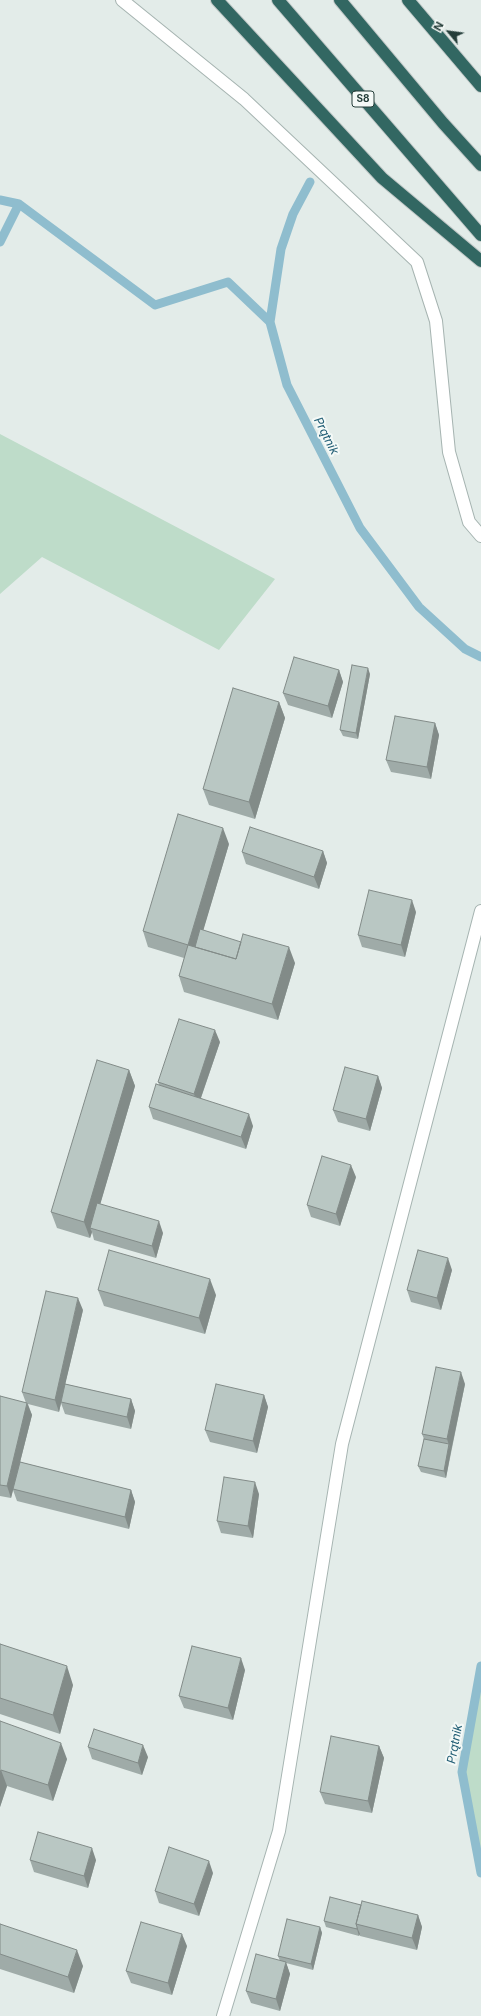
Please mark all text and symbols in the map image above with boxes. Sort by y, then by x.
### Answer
north arrow [429,12,469,52]
text: N [430,19,447,33]
road number: S8 [352,91,374,107]
water label: Prątnik [310,415,342,457]
water label: Prątnik [444,1723,466,1765]

